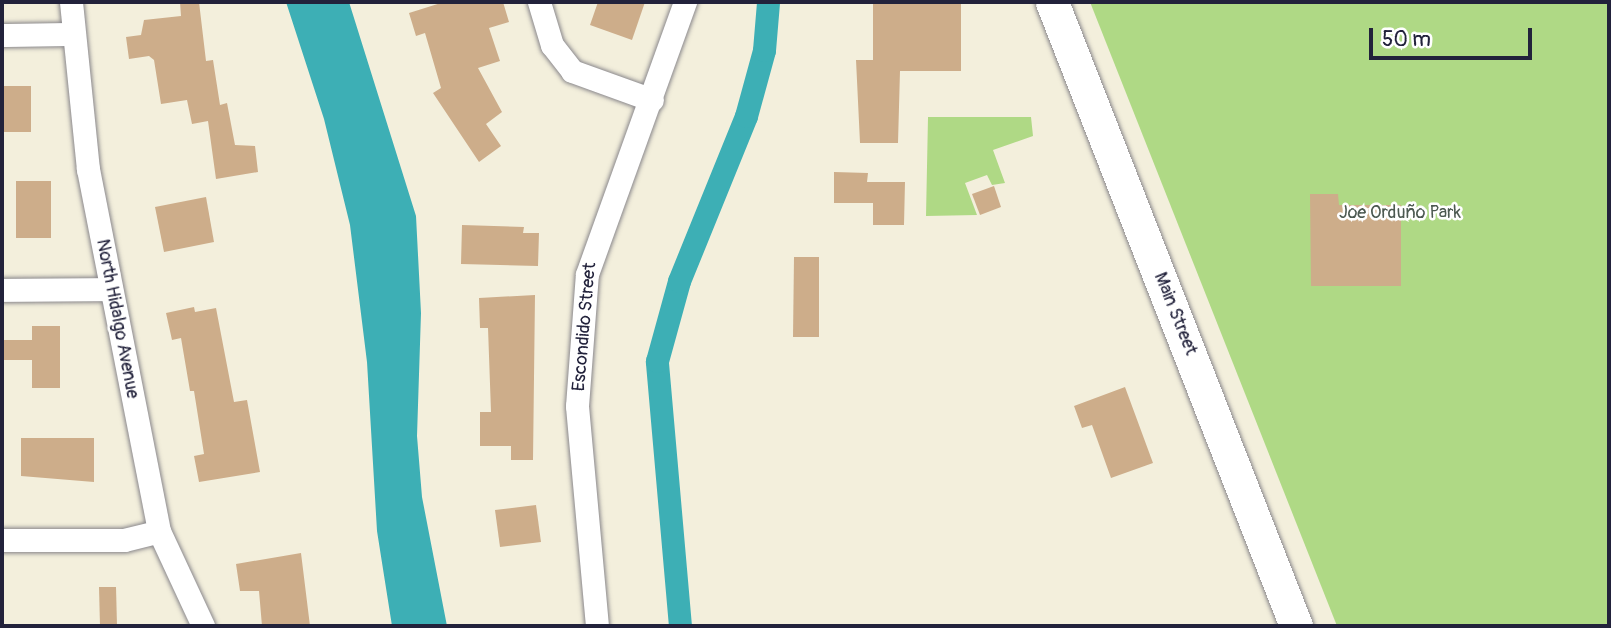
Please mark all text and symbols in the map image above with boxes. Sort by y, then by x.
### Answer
scale bar [1373,14,1536,58]
text: 50 m [1382,26,1431,53]
park label: Joe Orduño Park [1339,202,1461,224]
street label: North Hidalgo Avenue [91,237,143,401]
street label: Escondido Street [569,262,601,392]
street label: Main Street [1149,269,1201,359]

